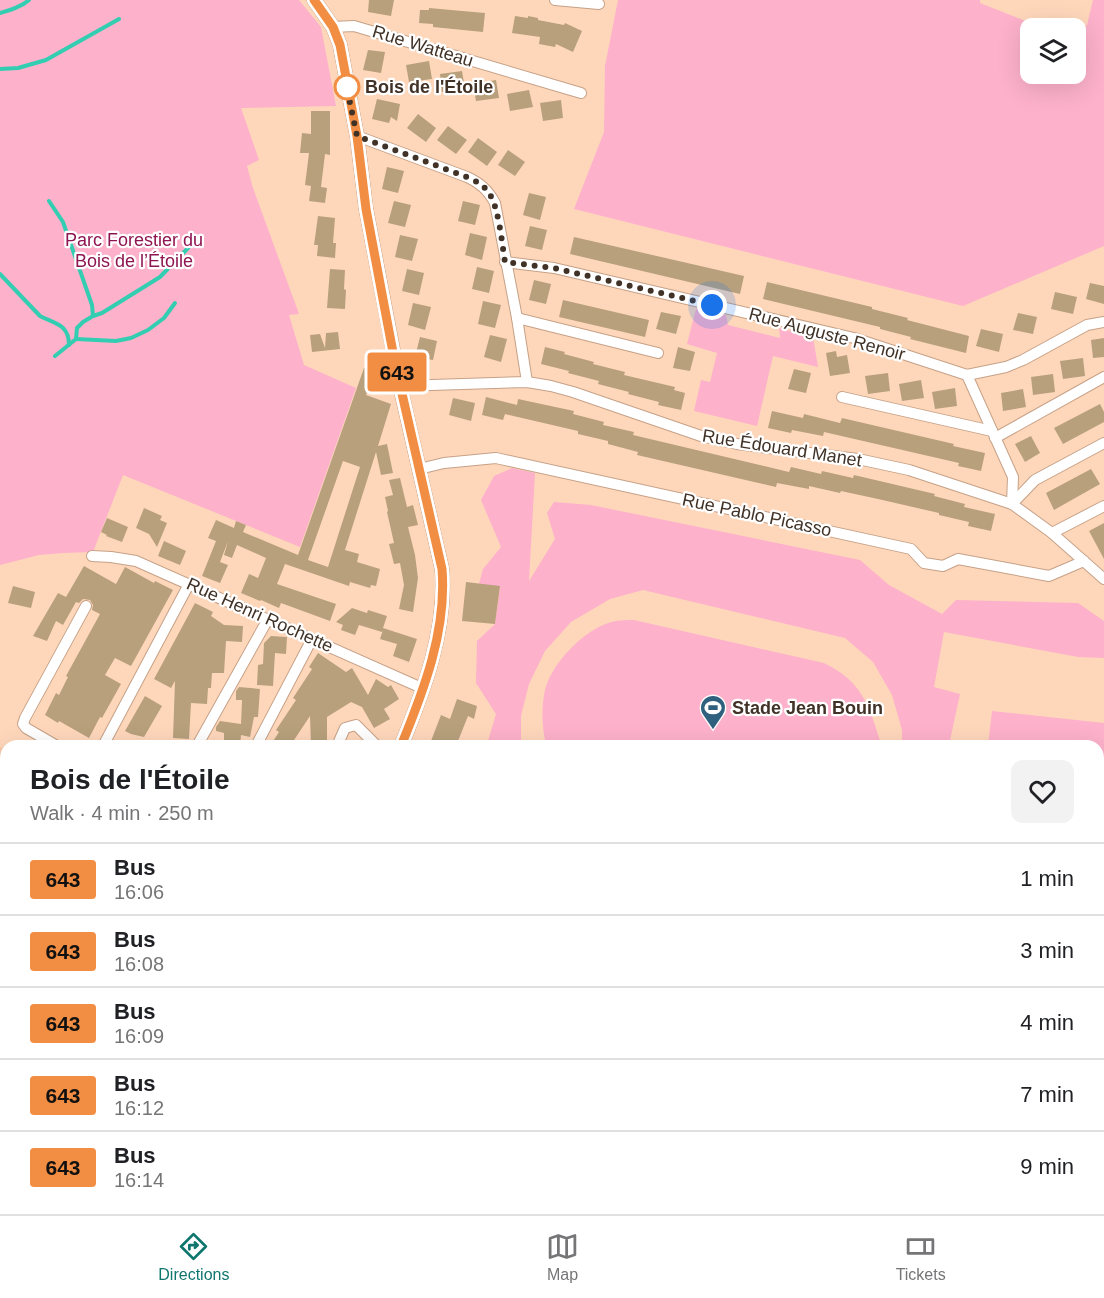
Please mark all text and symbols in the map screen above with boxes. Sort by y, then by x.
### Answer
map controls [1020,18,1086,84]
button: layers [1020,18,1086,84]
street label: Rue Watteau [370,21,476,71]
marker: Bois de l'Étoile [334,74,360,100]
place label: Bois de l'Étoile [365,76,493,97]
park label: Parc Forestier du Bois de l’Étoile [65,230,203,271]
your location [697,290,727,320]
street label: Rue Auguste Renoir [747,303,907,365]
line badge: 643 [362,352,432,392]
text: 643 [379,361,415,384]
street label: Rue Édouard Manet [701,426,863,470]
street label: Rue Pablo Picasso [681,489,833,541]
street label: Rue Henri Rochette [184,574,336,656]
sports icon: Stade Jean Bouin [698,693,728,731]
place label: Stade Jean Bouin [732,698,883,718]
button: heart [1011,760,1074,823]
text: Bois de l'Étoile [30,764,230,795]
text: Walk · 4 min · 250 m [30,802,214,824]
text: Bus [114,855,156,880]
text: 1 min [1020,866,1074,891]
text: 643 [45,868,81,891]
text: 16:06 [114,881,164,903]
text: Bus [114,927,156,952]
text: 3 min [1020,938,1074,963]
text: 643 [45,940,81,963]
text: 16:08 [114,953,164,975]
text: Bus [114,999,156,1024]
text: 4 min [1020,1010,1074,1035]
text: 643 [45,1012,81,1035]
text: 16:09 [114,1025,164,1047]
text: Bus [114,1071,156,1096]
text: 7 min [1020,1082,1074,1107]
text: 643 [45,1084,81,1107]
text: 16:12 [114,1097,164,1119]
text: Bus [114,1143,156,1168]
text: 9 min [1020,1154,1074,1179]
text: 643 [45,1156,81,1179]
text: 16:14 [114,1169,164,1191]
tab: Directions [158,1230,229,1284]
tab: Map [546,1230,579,1284]
tab: Tickets [896,1230,946,1284]

